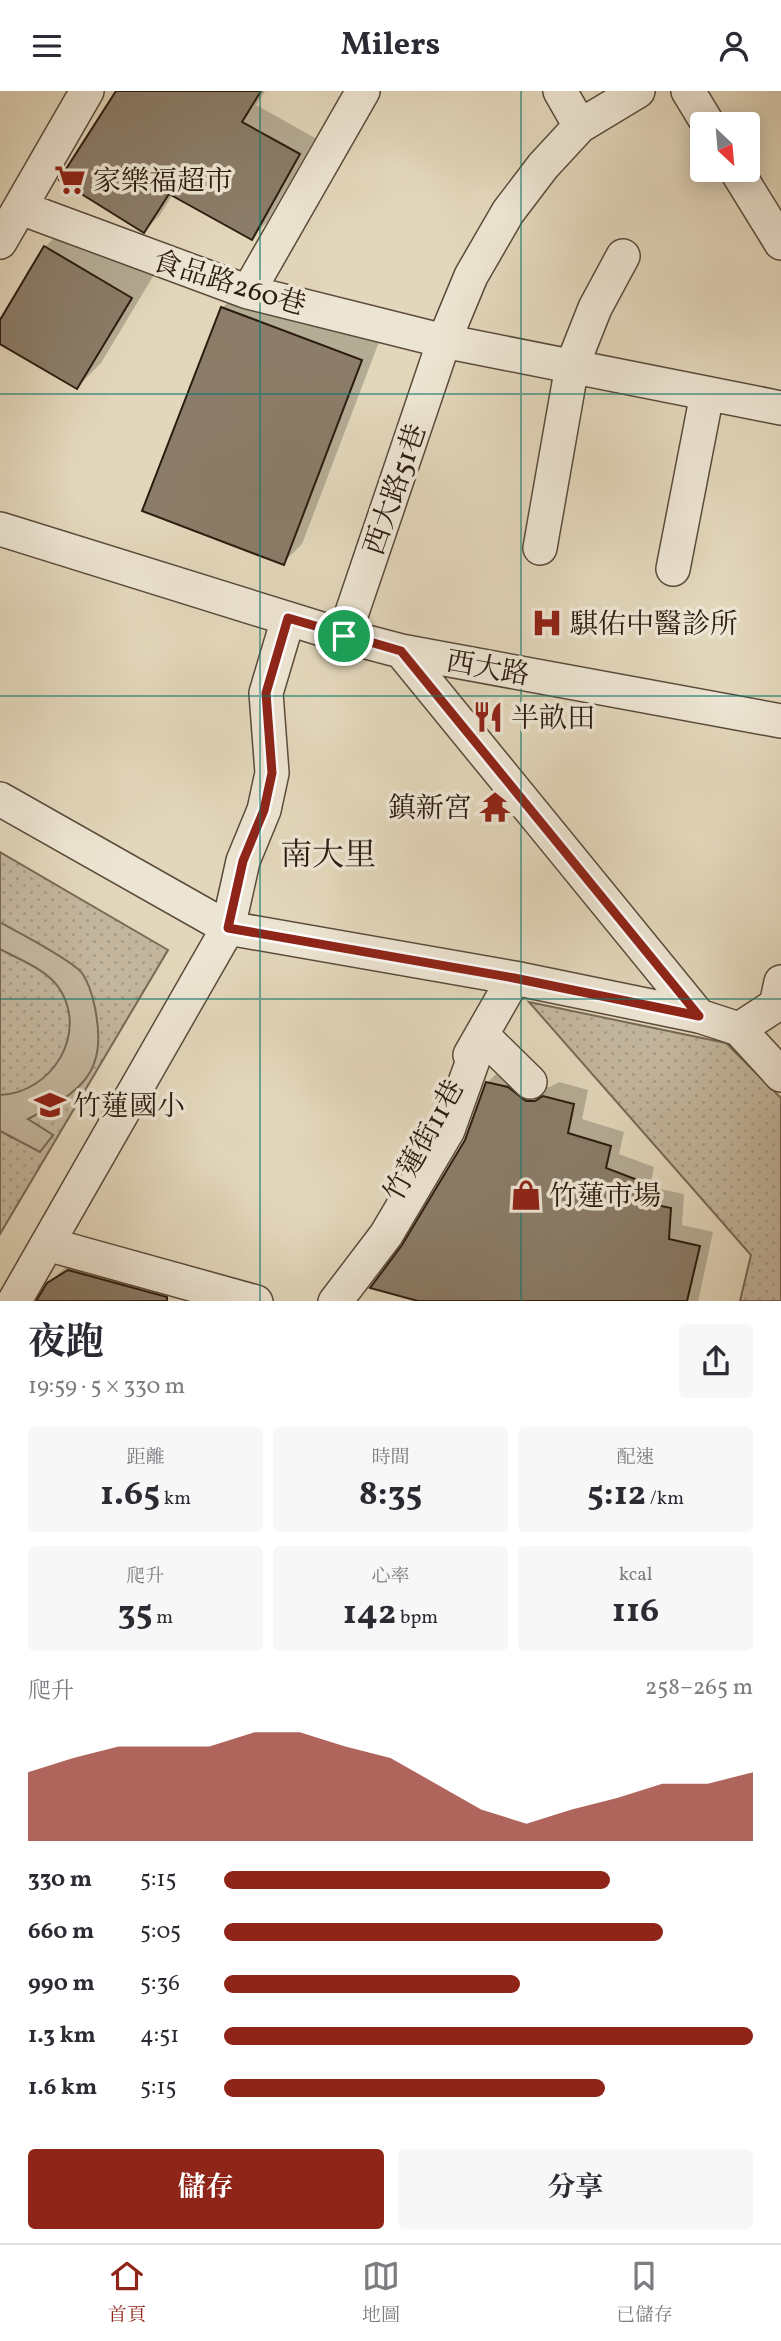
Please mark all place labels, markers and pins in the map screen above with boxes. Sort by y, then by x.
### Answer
supermarket icon: 家樂福超市 [53,163,87,197]
place label: 家樂福超市 [93,163,233,202]
pin [314,606,374,666]
hospital icon: 騏佑中醫診所 [530,606,564,640]
place label: 騏佑中醫診所 [570,606,738,645]
restaurant icon: 半畝田 [471,700,505,734]
place label: 半畝田 [511,700,595,739]
place label: 鎮新宮 [388,790,472,829]
temple icon: 鎮新宮 [478,790,512,824]
school or university icon: 竹蓮國小 [33,1088,67,1122]
place label: 竹蓮國小 [73,1088,185,1127]
shop icon: 竹蓮市場 [509,1178,543,1212]
place label: 竹蓮市場 [549,1178,661,1217]

